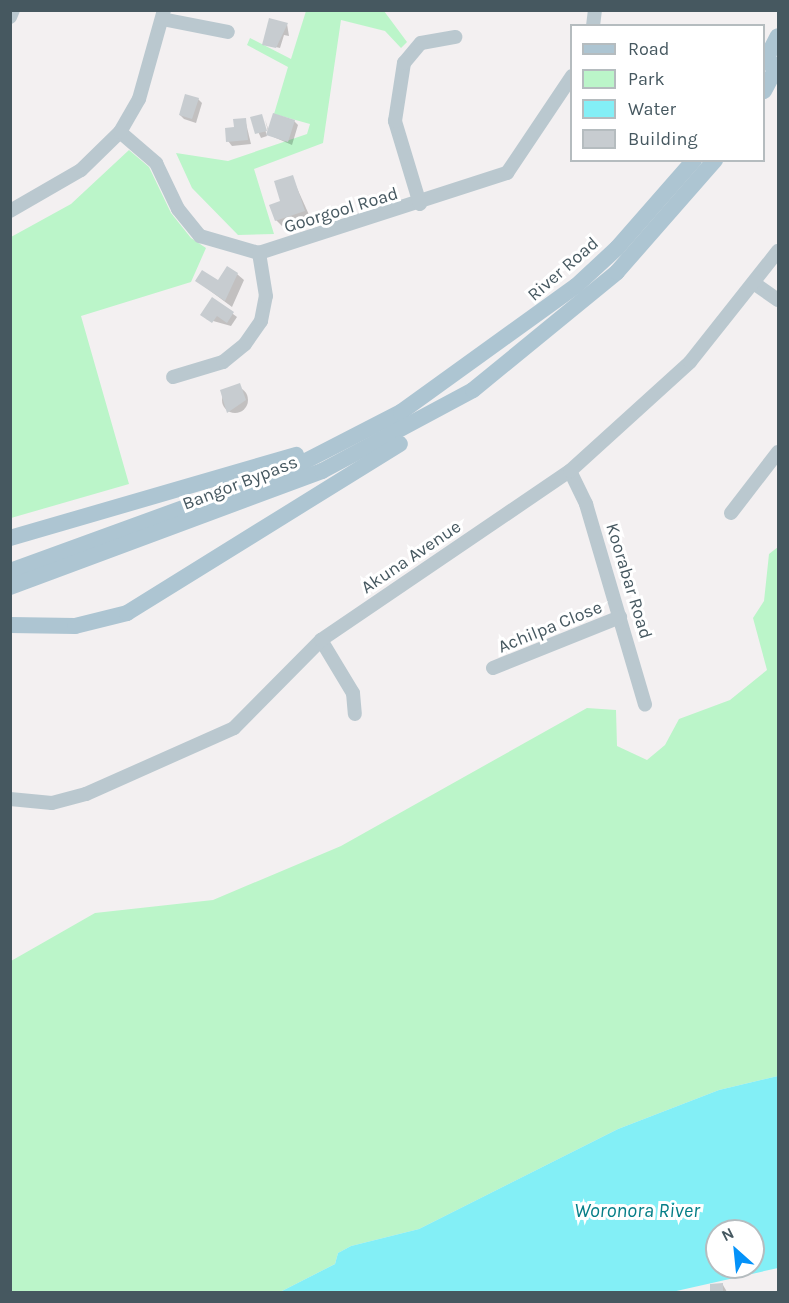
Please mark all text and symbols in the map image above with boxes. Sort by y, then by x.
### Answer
legend [570,24,765,162]
text: Road [628,38,669,60]
text: Park [628,68,665,90]
text: Water [628,98,676,120]
text: Building [628,128,698,150]
street label: Goorgool Road [281,182,401,238]
street label: River Road [523,232,603,306]
street label: Bangor Bypass [179,451,301,515]
street label: Akuna Avenue [357,516,465,598]
street label: Koorabar Road [601,521,657,641]
street label: Achilpa Close [495,596,605,658]
water label: Woronora River [574,1198,700,1222]
north arrow [705,1219,765,1279]
text: N [718,1223,737,1245]

